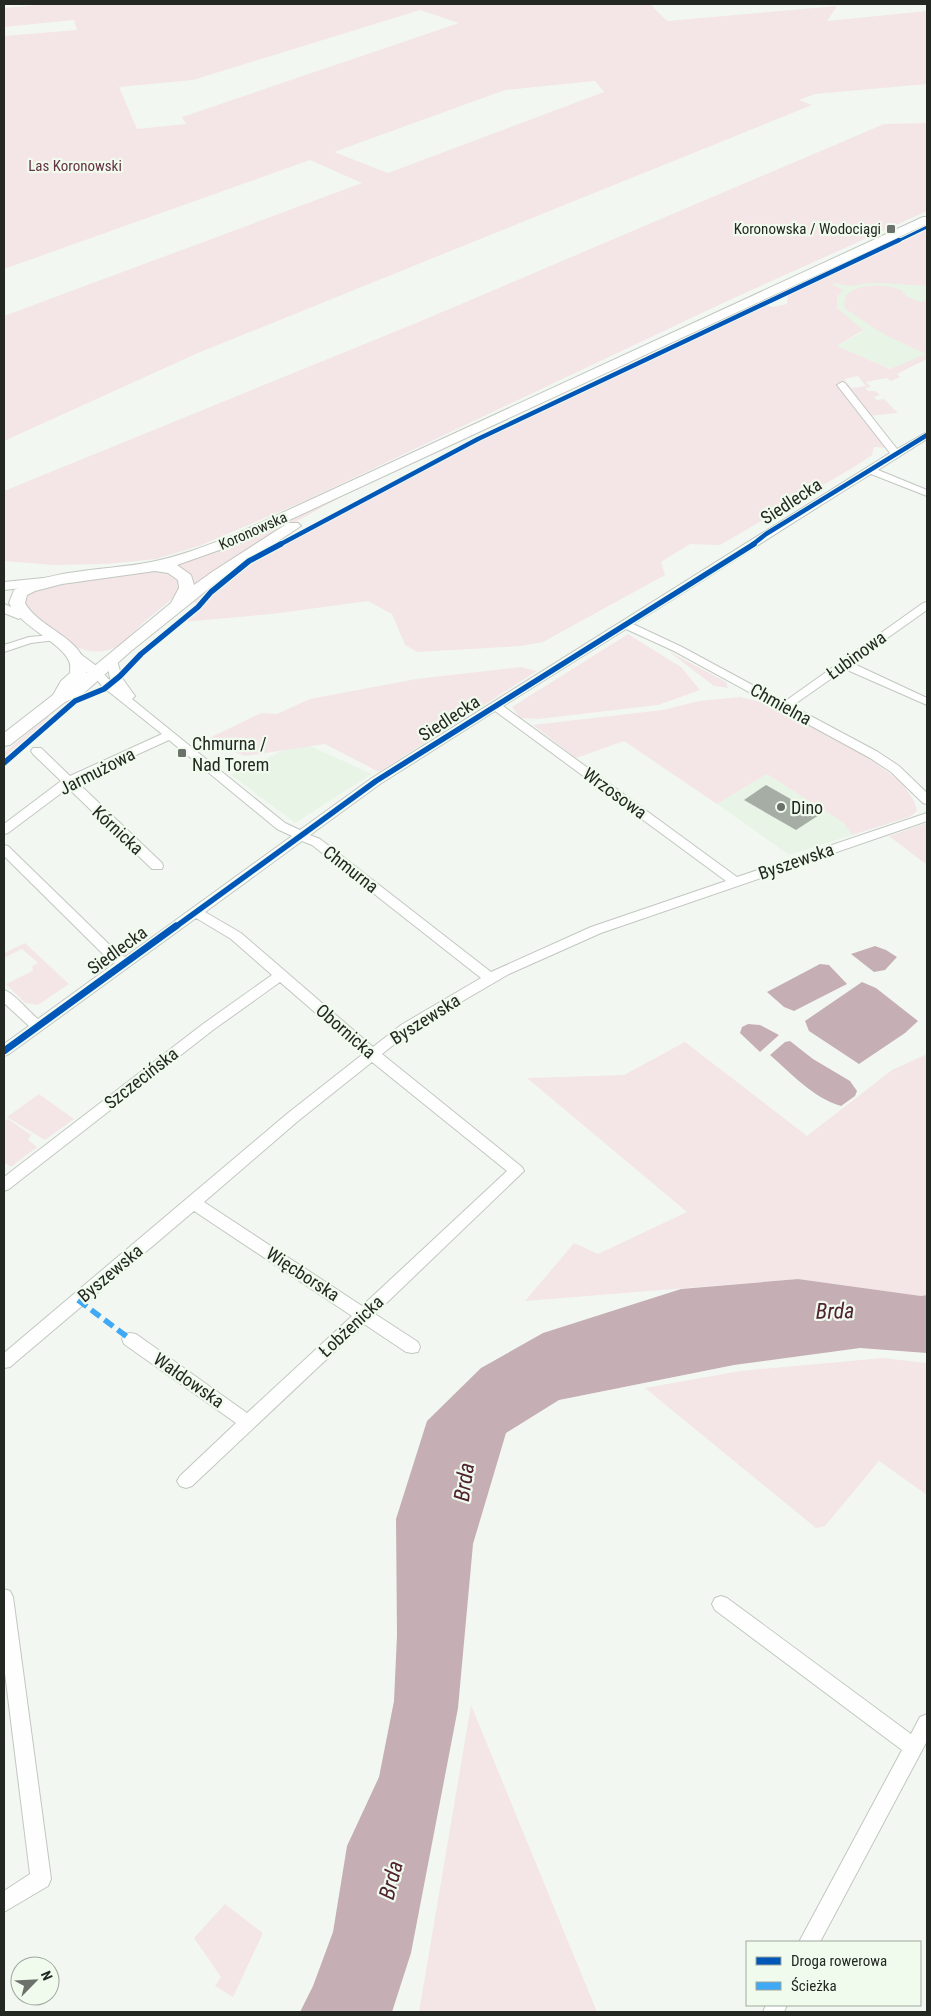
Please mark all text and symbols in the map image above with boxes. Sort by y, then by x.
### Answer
park label: Las Koronowski [28,157,122,175]
place label: Koronowska / Wodociągi [734,220,881,238]
marker: Koronowska / Wodociągi [885,223,897,235]
street label: Siedlecka [757,474,825,528]
street label: Koronowska [216,508,290,554]
street label: Łubinowa [822,626,890,684]
street label: Chmielna [747,679,815,729]
street label: Siedlecka [415,691,483,745]
place label: Chmurna / Nad Torem [192,733,269,775]
street label: Jarmużowa [56,743,138,799]
marker: Chmurna / Nad Torem [176,747,188,759]
street label: Wrzosowa [579,763,651,823]
place label: Dino [791,797,823,818]
street label: Kórnicka [88,801,148,859]
marker: Dino [775,801,787,813]
street label: Byszewska [756,838,836,884]
street label: Chmurna [319,841,383,897]
street label: Siedlecka [83,921,151,979]
street label: Byszewska [386,989,464,1049]
street label: Obornicka [312,999,380,1063]
street label: Szczecińska [100,1043,182,1113]
street label: Byszewska [73,1240,147,1306]
street label: Więcborska [263,1243,343,1305]
street label: Łobżenicka [314,1291,388,1361]
water label: Brda [815,1298,855,1324]
street label: Wałdowska [150,1348,228,1412]
water label: Brda [449,1461,479,1503]
water label: Brda [374,1858,408,1902]
legend [746,1941,921,2006]
text: Droga rowerowa [791,1952,887,1970]
north arrow [10,1956,60,2006]
text: N [38,1969,56,1983]
text: Ścieżka [791,1977,837,1995]

